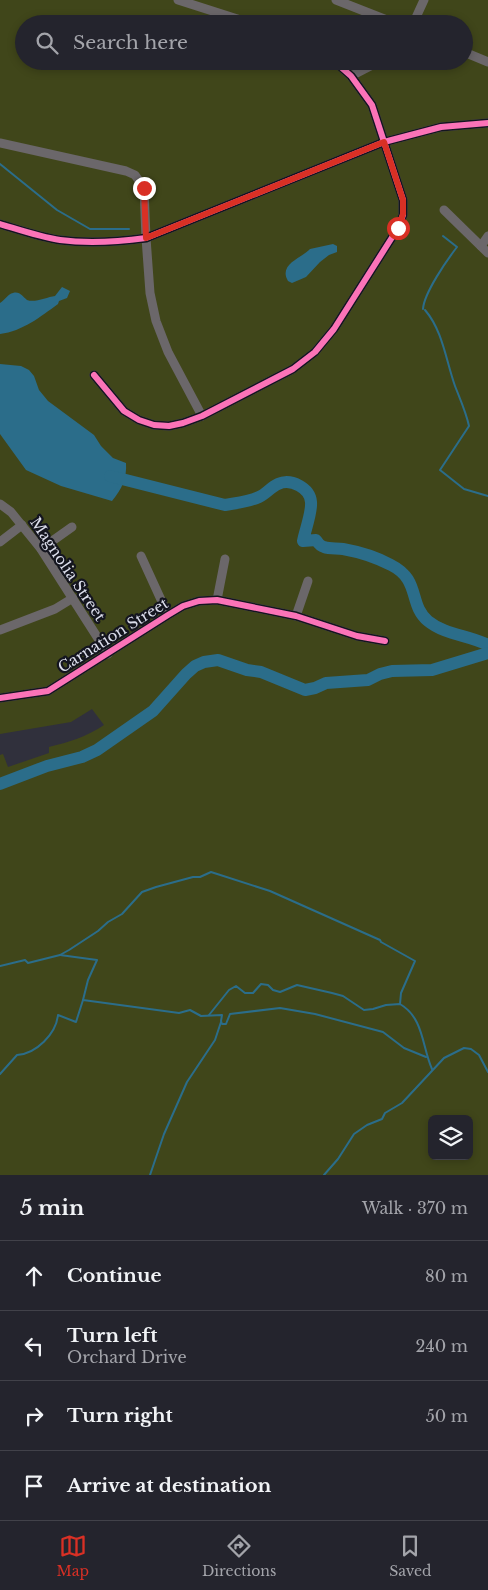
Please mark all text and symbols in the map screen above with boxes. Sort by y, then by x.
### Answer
search box [15,15,473,70]
icon: search [33,29,61,57]
text: Search here [73,31,188,54]
route end [133,177,156,200]
route start [387,217,410,240]
street label: Magnolia Street [26,513,110,625]
street label: Carnation Street [54,593,172,677]
map controls [428,1115,473,1160]
button: layers [428,1115,473,1160]
text: 5 min [20,1195,84,1221]
text: Walk · 370 m [362,1198,468,1218]
icon: ahead [20,1262,48,1290]
text: Continue [67,1264,162,1287]
text: 80 m [425,1266,468,1286]
text: Turn left [67,1324,158,1347]
icon: left [20,1332,48,1360]
text: 240 m [416,1336,468,1356]
text: Orchard Drive [67,1347,187,1367]
icon: right [20,1402,48,1430]
text: Turn right [67,1404,173,1427]
text: 50 m [426,1406,468,1426]
icon: arrive [20,1472,48,1500]
text: Arrive at destination [67,1474,271,1497]
tab: Map [56,1532,89,1580]
tab: Directions [202,1532,276,1580]
tab: Saved [389,1532,432,1580]

